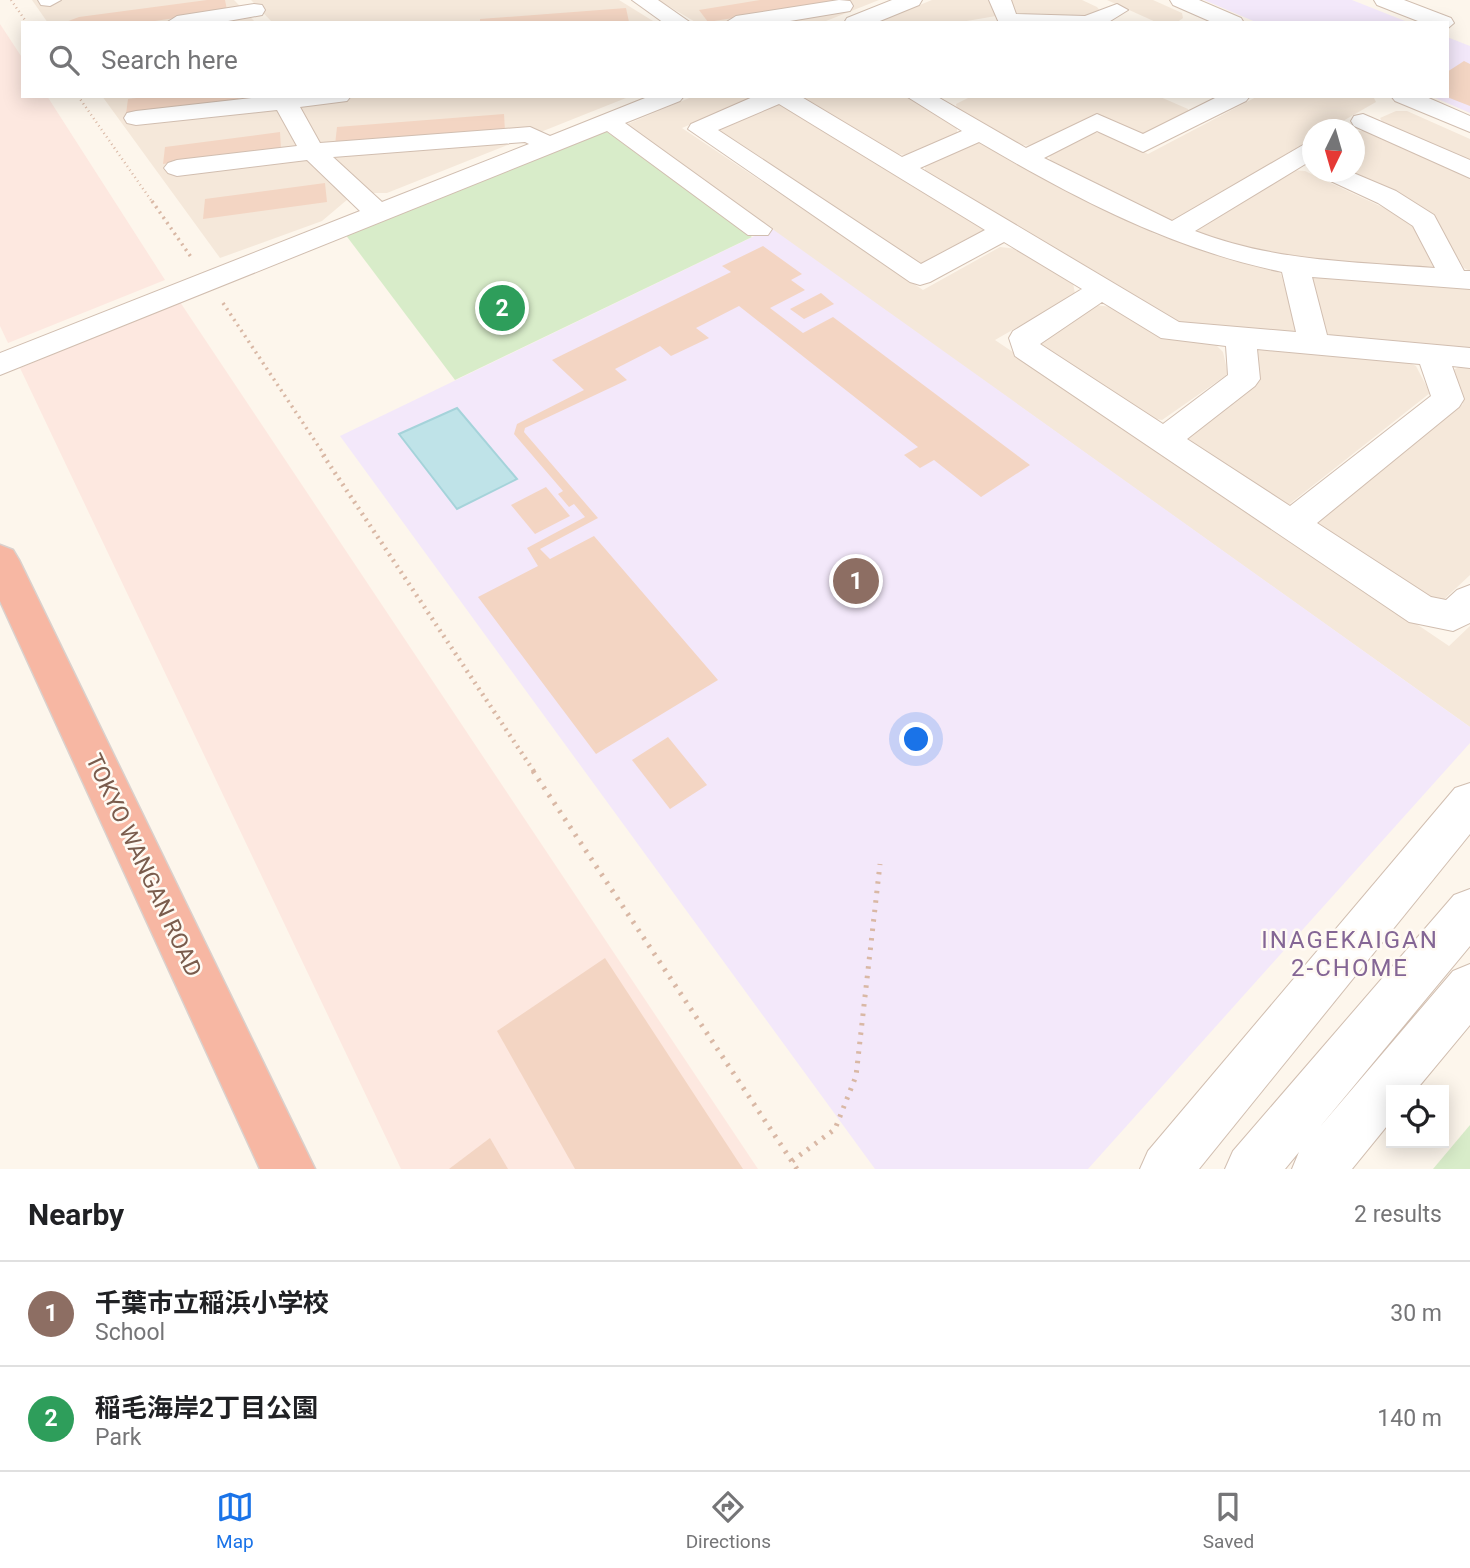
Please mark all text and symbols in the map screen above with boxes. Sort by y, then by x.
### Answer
search box [21,21,1449,98]
icon: search [45,41,83,79]
text: Search here [101,45,238,75]
north arrow [1302,119,1365,182]
pin: 2 [479,282,525,334]
pin: 1 [833,555,879,607]
your location [899,722,933,756]
street label: TOKYO WANGAN ROAD [80,750,207,981]
district label: INAGEKAIGAN 2-CHOME [1261,926,1439,982]
map controls [1386,1085,1449,1148]
button: locate [1386,1085,1449,1148]
text: Nearby [28,1197,124,1232]
text: 2 results [1354,1201,1442,1228]
text: 千葉市立稲浜小学校 [95,1288,329,1318]
text: 1 [44,1300,58,1327]
text: 30 m [1390,1300,1442,1327]
text: School [95,1319,165,1346]
text: 稲毛海岸2丁目公園 [95,1393,318,1423]
text: 2 [44,1405,58,1432]
text: 140 m [1377,1405,1442,1432]
text: Park [95,1424,141,1451]
tab: Map [216,1488,254,1553]
tab: Directions [686,1488,771,1553]
tab: Saved [1203,1488,1254,1553]

